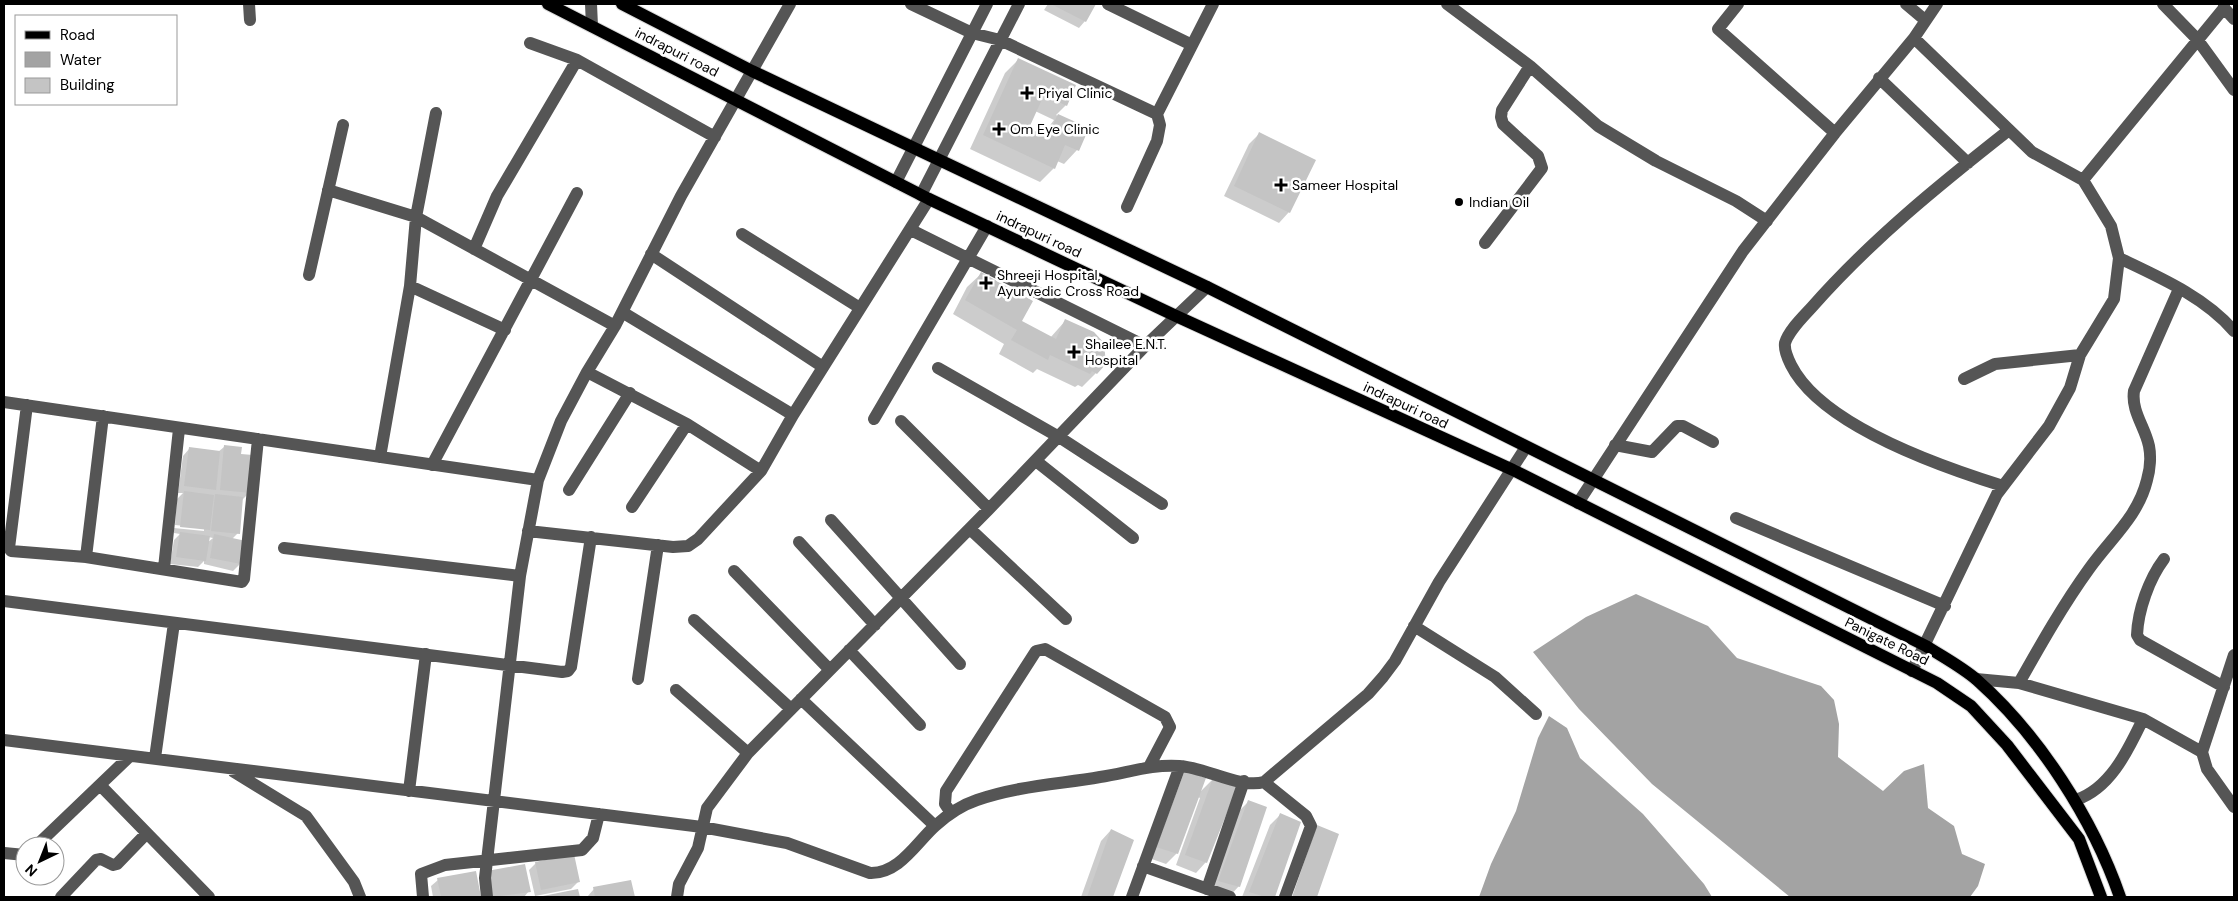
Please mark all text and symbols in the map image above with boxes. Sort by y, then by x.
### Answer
legend [15,15,178,105]
street label: indrapuri road [632,23,722,81]
text: Road [60,25,95,45]
text: Water [60,50,102,70]
text: Building [60,75,115,95]
place label: Priyal Clinic [1038,84,1112,102]
marker: Priyal Clinic [1020,86,1034,100]
place label: Om Eye Clinic [1010,120,1100,138]
marker: Om Eye Clinic [992,122,1006,136]
place label: Sameer Hospital [1292,176,1398,194]
marker: Sameer Hospital [1274,178,1288,192]
place label: Indian Oil [1469,193,1529,211]
marker: Indian Oil [1453,196,1465,208]
street label: indrapuri road [994,206,1084,262]
place label: Shreeji Hospital, Ayurvedic Cross Road [997,266,1139,300]
marker: Shreeji Hospital, Ayurvedic Cross Road [979,276,993,290]
place label: Shailee E.N.T. Hospital [1085,335,1167,369]
marker: Shailee E.N.T. Hospital [1067,345,1081,359]
street label: indrapuri road [1361,377,1451,433]
street label: Panigate Road [1842,613,1932,669]
north arrow [15,836,65,886]
text: N [21,860,41,881]

